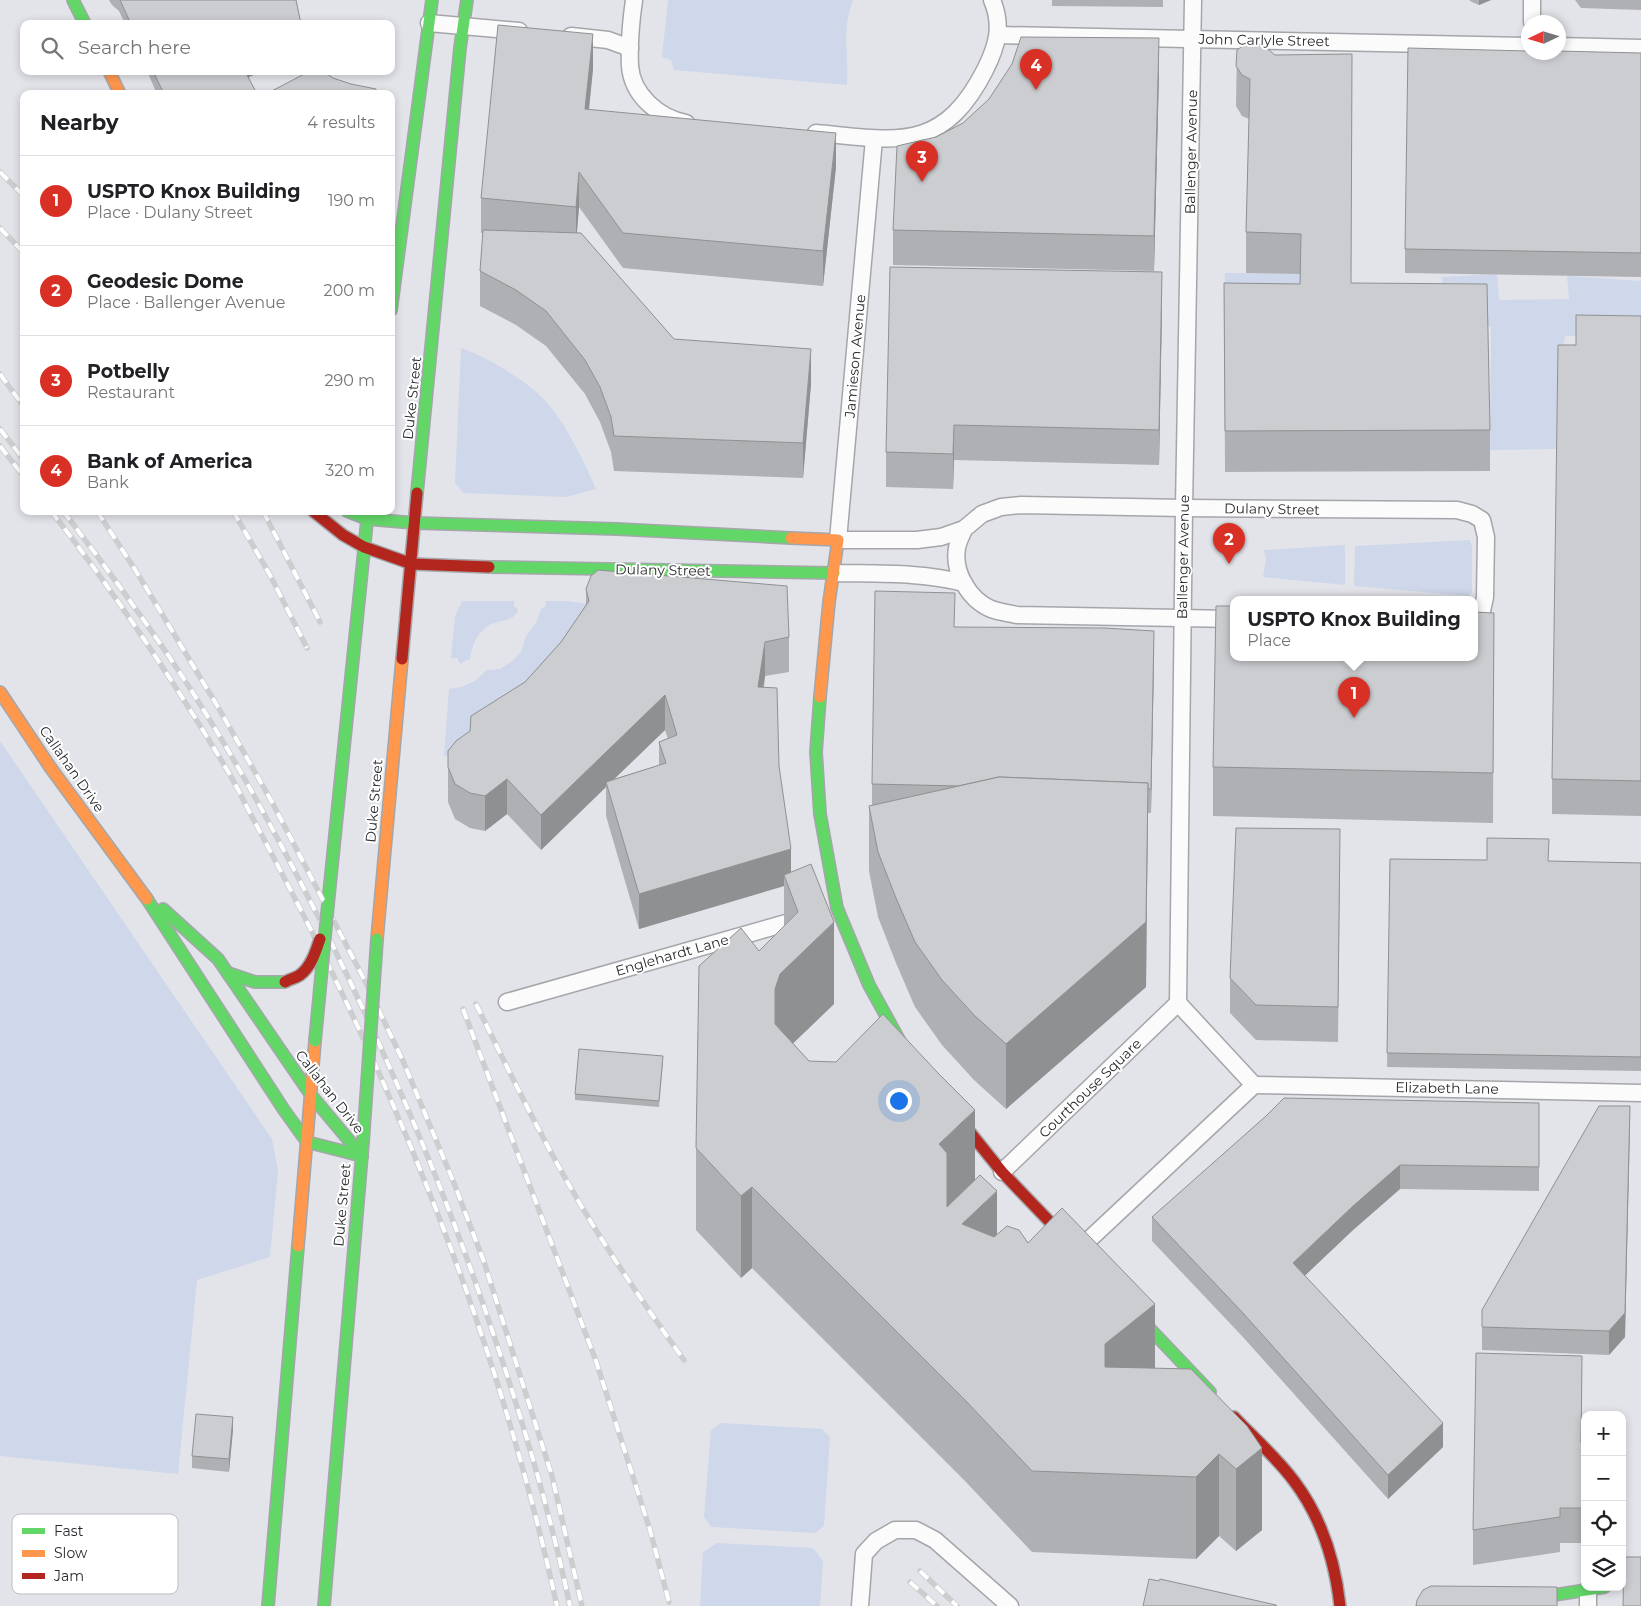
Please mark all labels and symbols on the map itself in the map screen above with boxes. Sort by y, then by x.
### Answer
north arrow [1521,15,1566,60]
street label: John Carlyle Street [1197,30,1330,50]
pin: 4 [1020,49,1052,90]
street label: Ballenger Avenue [1181,90,1201,214]
pin: 3 [906,141,938,182]
street label: Jamieson Avenue [841,293,869,420]
street label: Duke Street [399,355,425,440]
street label: Ballenger Avenue [1173,495,1193,619]
street label: Dulany Street [1224,499,1320,519]
pin: 2 [1213,523,1245,564]
street label: Dulany Street [615,560,711,580]
pin: 1 [1338,677,1370,718]
street label: Callahan Drive [36,722,108,816]
street label: Duke Street [361,758,387,843]
street label: Englehardt Lane [613,930,731,980]
street label: Courthouse Square [1035,1034,1145,1142]
street label: Callahan Drive [292,1047,368,1137]
street label: Elizabeth Lane [1395,1078,1499,1098]
your location [886,1088,912,1114]
street label: Duke Street [329,1162,355,1247]
legend [12,1514,178,1594]
text: Fast [54,1522,84,1540]
text: Slow [54,1544,88,1562]
text: Jam [53,1567,84,1585]

